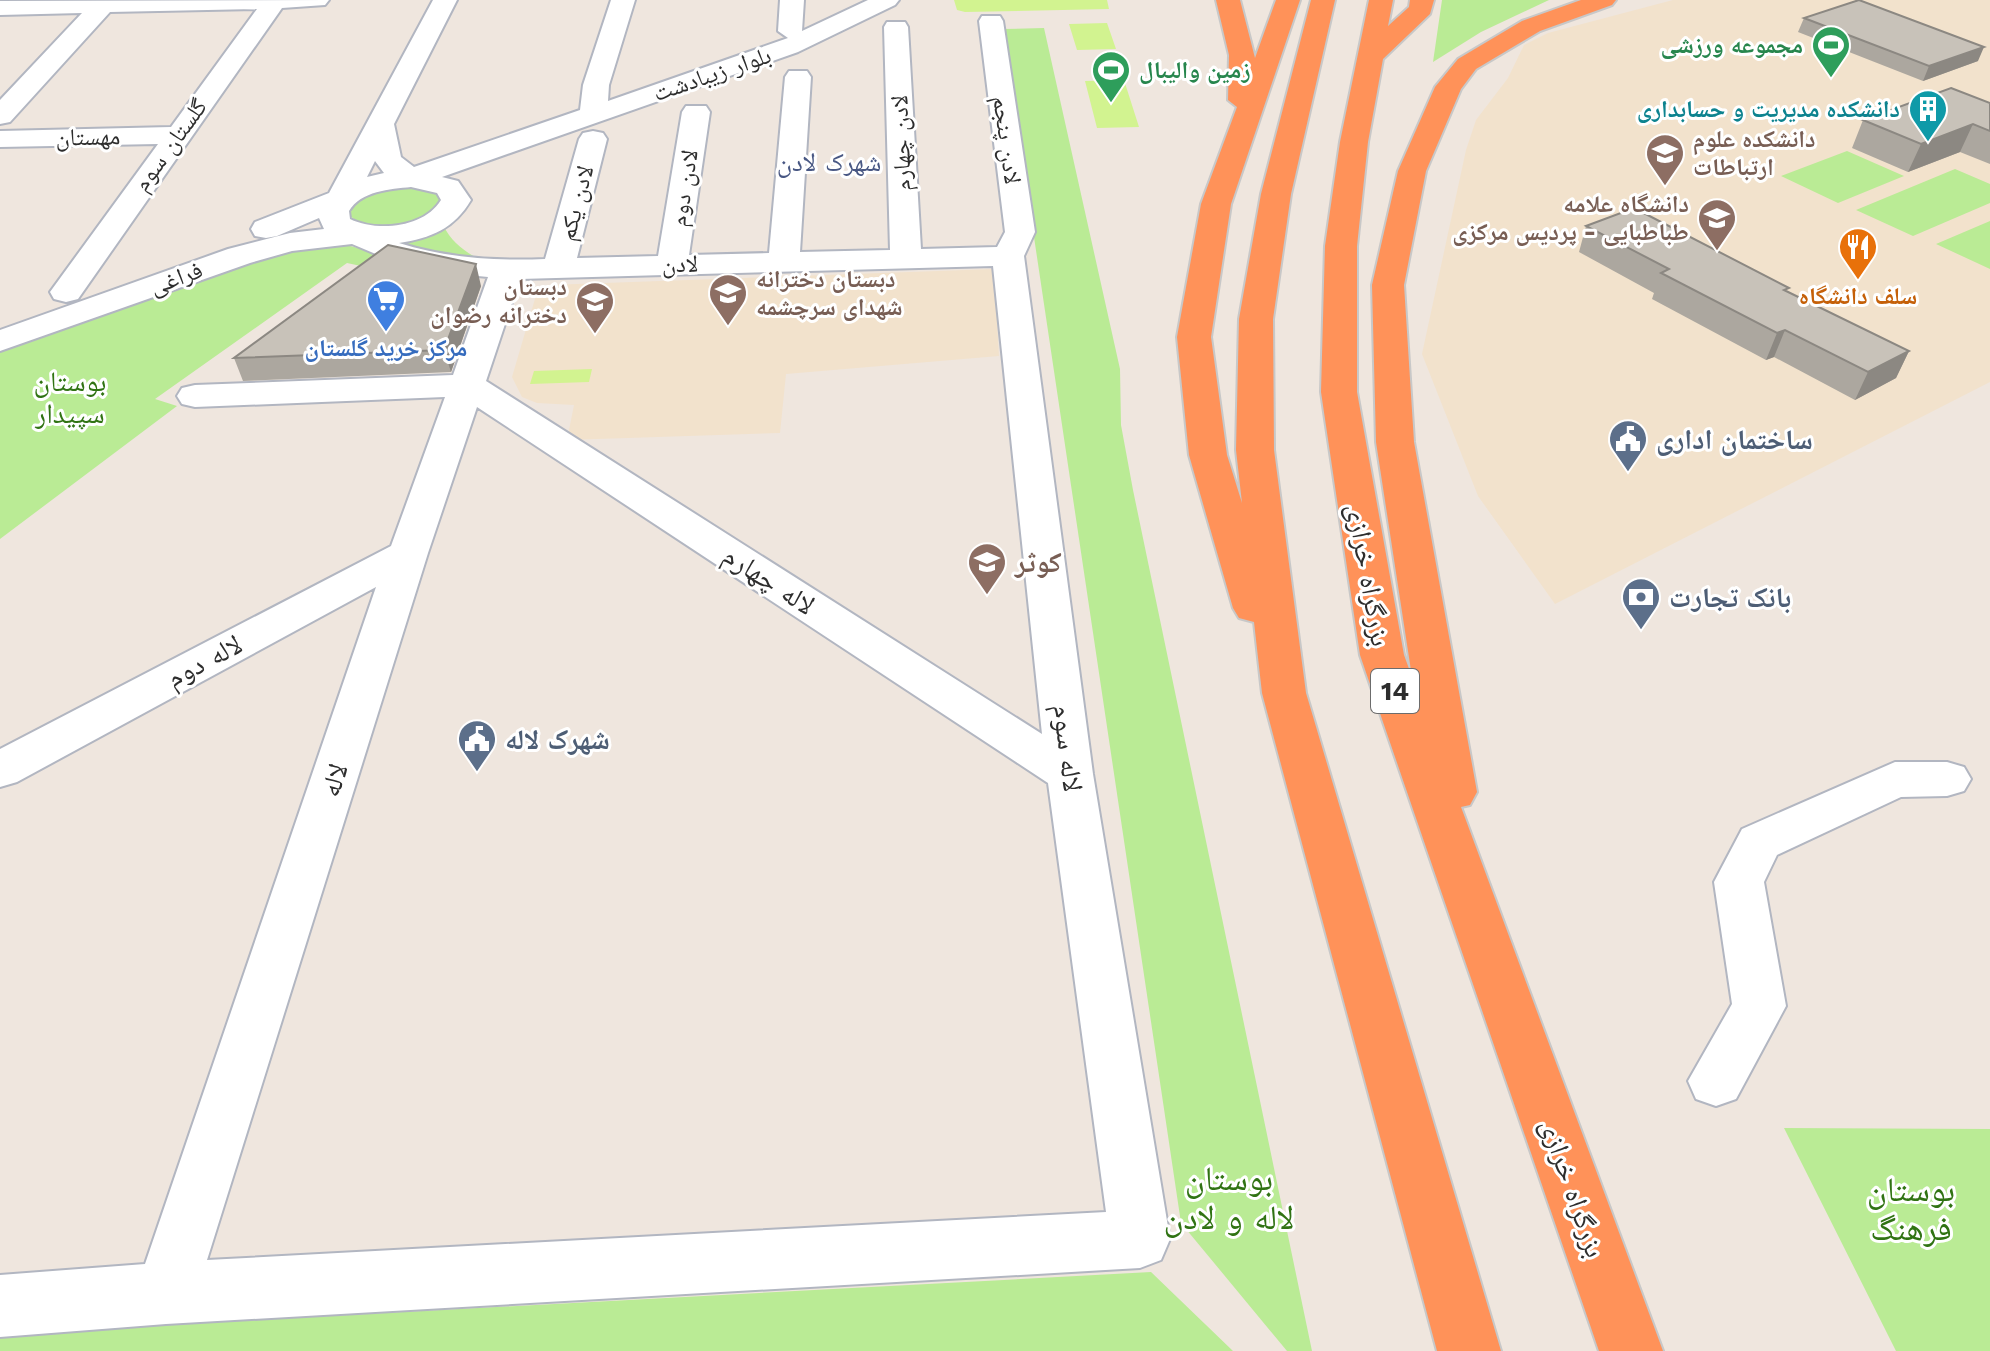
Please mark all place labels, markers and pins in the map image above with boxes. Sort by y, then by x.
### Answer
sports icon: مجموعه ورزشی [1810,24,1852,79]
place label: مجموعه ورزشی [1660,31,1803,59]
sports icon: زمین والیبال [1090,49,1132,104]
place label: زمین والیبال [1139,56,1250,84]
building icon: دانشکده مدیریت و حسابداری [1907,88,1949,143]
place label: دانشکده مدیریت و حسابداری [1637,95,1900,123]
place label: دانشکده علوم ارتباطات [1693,125,1816,181]
school or university icon: دانشکده علوم ارتباطات [1644,132,1686,187]
place label: دانشگاه علامه طباطبایی - پردیس مرکزی [1452,190,1689,246]
school or university icon: دانشگاه علامه طباطبایی - پردیس مرکزی [1696,197,1738,252]
restaurant icon: سلف دانشگاه [1837,226,1879,281]
place label: دبستان دخترانه شهدای سرچشمه [756,265,903,321]
school or university icon: دبستان دخترانه شهدای سرچشمه [707,272,749,327]
place label: دبستان دخترانه رضوان [430,273,567,329]
supermarket icon: مرکز خرید گلستان [365,278,407,333]
school or university icon: دبستان دخترانه رضوان [574,280,616,335]
place label: سلف دانشگاه [1799,282,1917,310]
place label: مرکز خرید گلستان [305,334,467,362]
public building icon: ساختمان اداری [1607,418,1649,473]
place label: ساختمان اداری [1656,423,1813,456]
school or university icon: کوثر [966,541,1008,596]
place label: کوثر [1014,546,1062,579]
bank icon: بانک تجارت [1620,576,1662,631]
place label: بانک تجارت [1669,581,1791,614]
public building icon: شهرک لاله [456,718,498,773]
place label: شهرک لاله [505,723,610,756]

